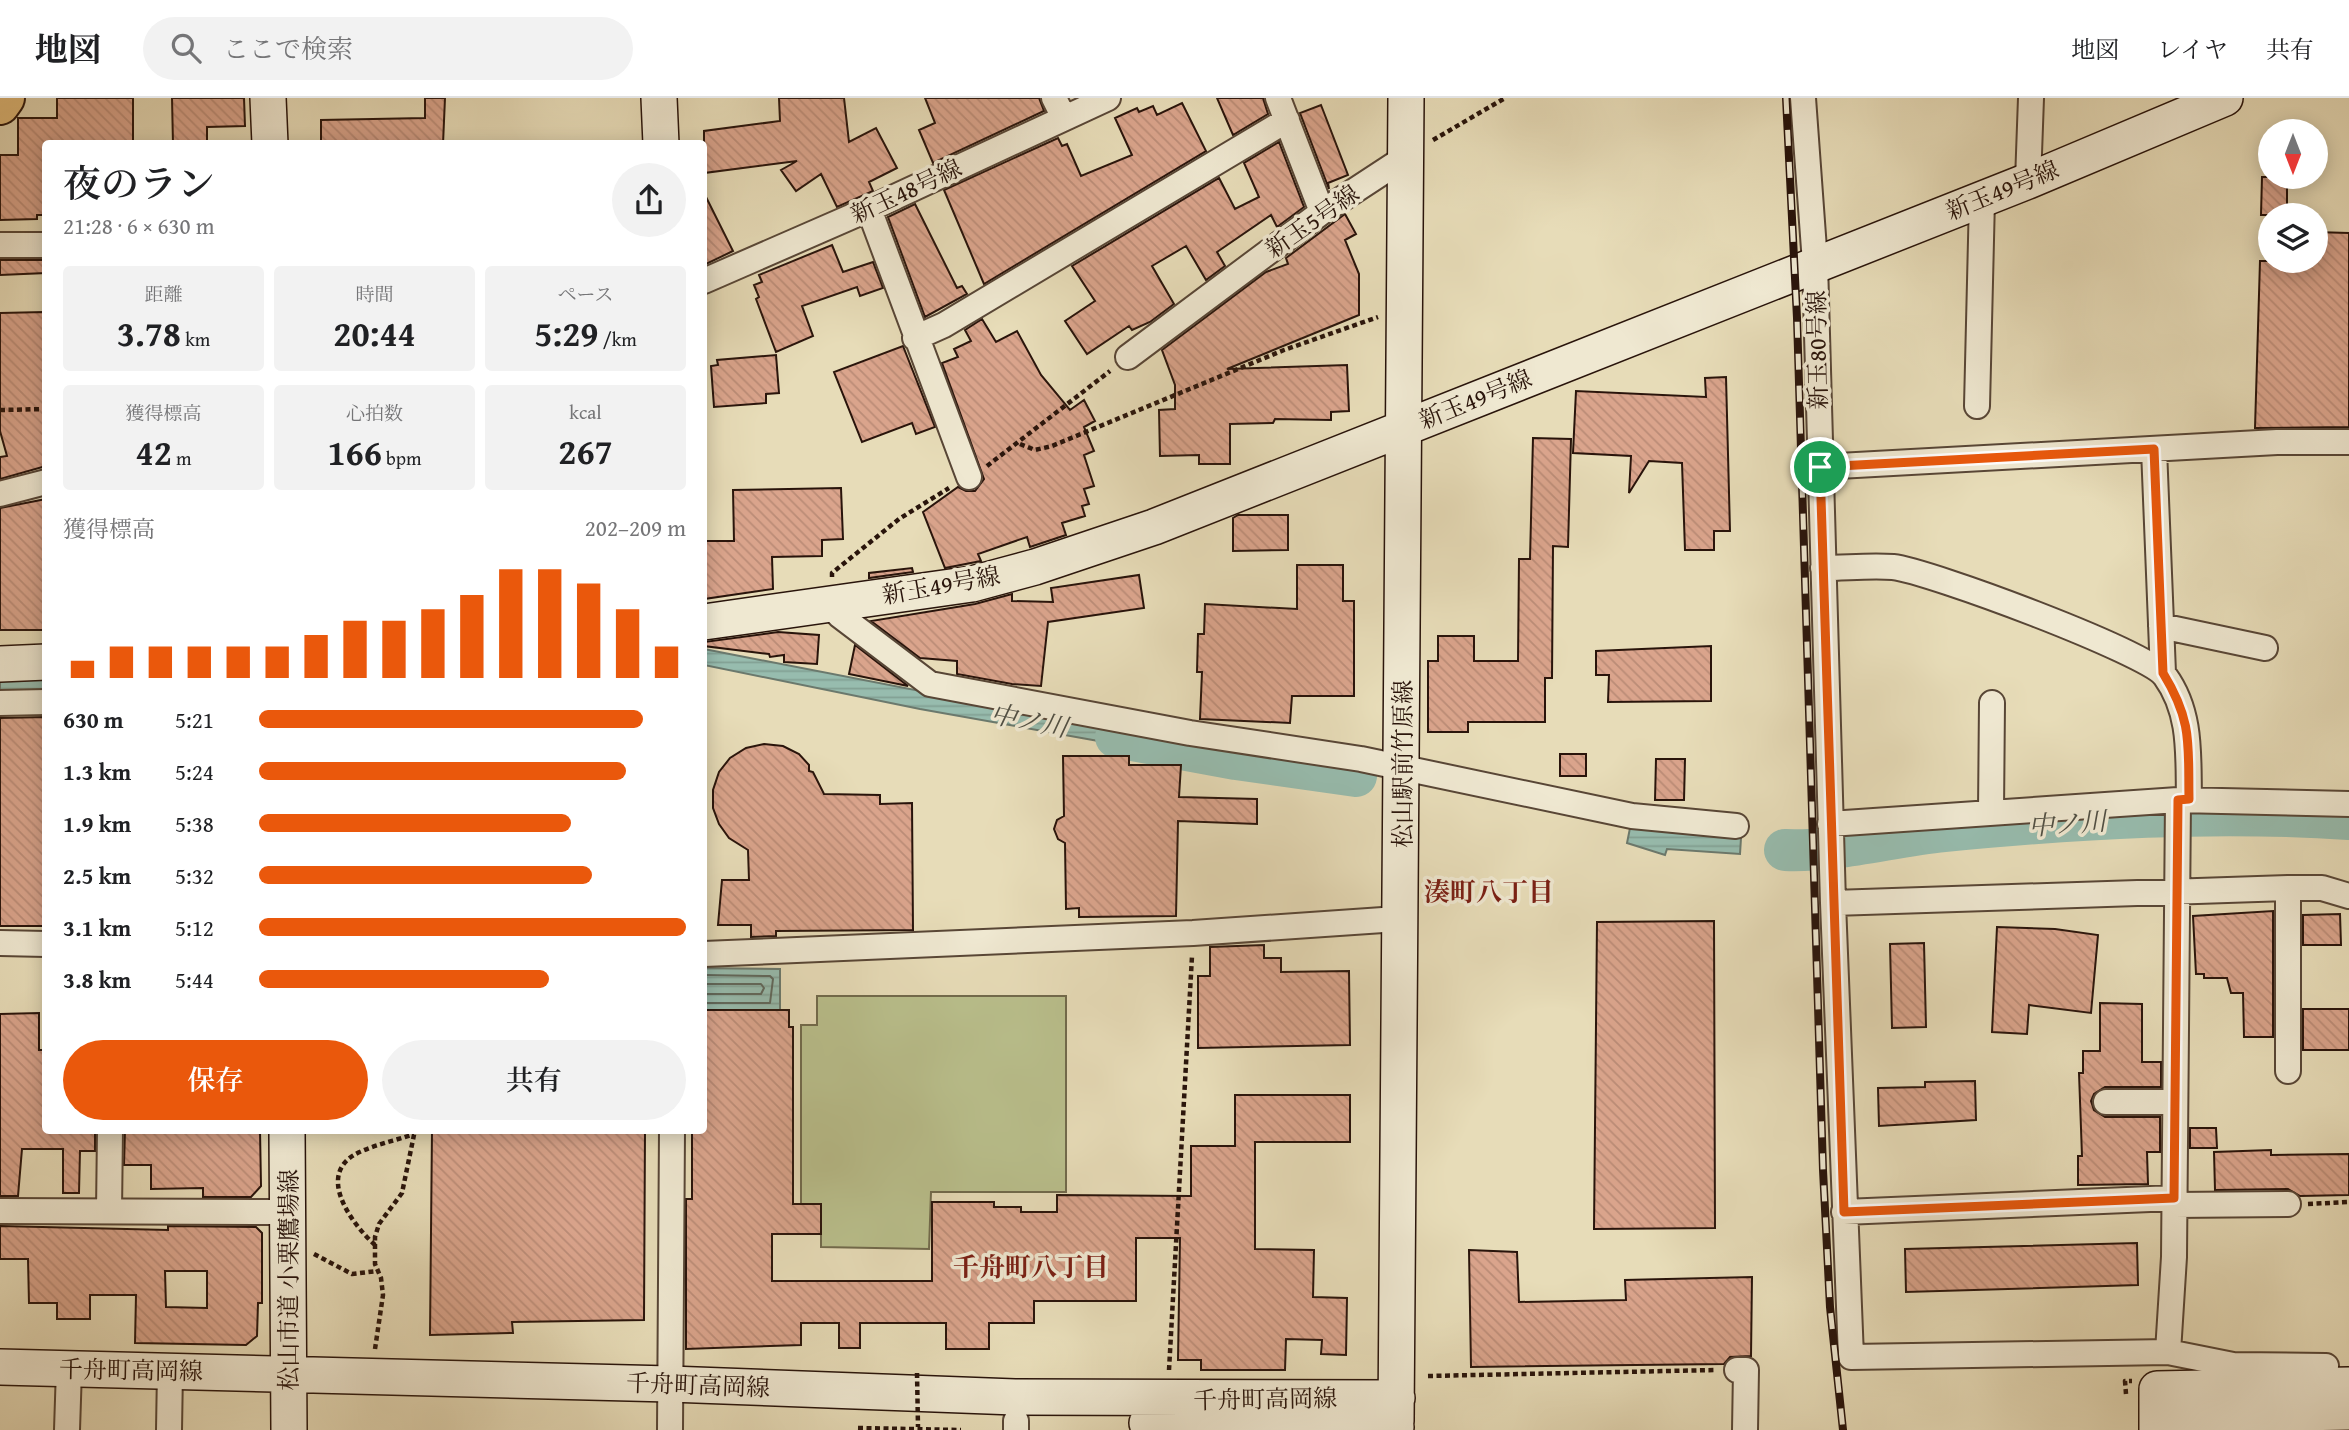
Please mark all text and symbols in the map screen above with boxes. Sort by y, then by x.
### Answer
search box [143,17,633,80]
text: 地図 [35,25,101,73]
icon: search [167,29,205,67]
text: ここで検索 [223,29,353,68]
text: 地図 [2071,32,2119,67]
text: レイヤ [2157,32,2228,67]
text: 共有 [2266,32,2314,67]
north arrow [2258,119,2328,189]
map controls [2258,119,2328,273]
street label: 新玉48号線 [845,150,967,232]
street label: 新玉49号線 [1940,151,2064,229]
text: 夜のラン [63,155,215,211]
button: share [612,163,686,237]
street label: 新玉5号線 [1258,176,1366,266]
button: layers [2258,203,2328,273]
text: 21:28 · 6 × 630 m [63,209,215,242]
text: 距離 [144,280,183,308]
text: 時間 [355,280,394,308]
text: ペース [557,280,614,308]
street label: 新玉80号線 [1798,290,1836,410]
text: 3.78 [117,308,181,359]
text: 20:44 [333,308,416,359]
text: 5:29 [534,308,598,359]
text: km [181,325,210,353]
text: /km [598,325,637,353]
street label: 新玉49号線 [1413,360,1537,438]
text: kcal [569,398,602,426]
text: 獲得標高 [125,399,202,427]
text: 心拍数 [346,399,403,427]
text: 267 [558,426,613,477]
text: 42 [136,427,172,478]
text: 166 [327,427,382,478]
pin [1790,437,1850,497]
text: m [172,444,191,472]
text: bpm [382,444,422,472]
icon: arrive [1801,448,1839,486]
text: 202–209 m [585,511,686,544]
text: 獲得標高 [63,512,155,545]
street label: 新玉49号線 [879,557,1003,613]
street label: 松山駅前竹原線 [1385,680,1420,848]
water label: 中ノ川 [987,693,1074,747]
text: 630 m [63,703,124,736]
text: 5:21 [175,703,214,736]
text: 1.3 km [63,755,131,788]
text: 5:24 [175,755,214,788]
water label: 中ノ川 [2027,801,2110,845]
text: 1.9 km [63,807,131,840]
text: 5:38 [175,807,214,840]
text: 2.5 km [63,859,131,892]
text: 5:32 [175,859,214,892]
district label: 湊町八丁目 [1424,872,1554,911]
text: 3.1 km [63,911,131,944]
text: 5:12 [175,911,214,944]
text: 3.8 km [63,963,131,996]
text: 5:44 [175,963,214,996]
button: 保存 [63,1040,368,1120]
button: 共有 [382,1040,686,1120]
street label: 松山市道 小栗鷹場線 [271,1169,306,1391]
district label: 千舟町八丁目 [953,1247,1109,1286]
street label: 千舟町高岡線 [59,1351,203,1389]
street label: 千舟町高岡線 [625,1365,771,1405]
street label: 千舟町高岡線 [1193,1380,1337,1418]

